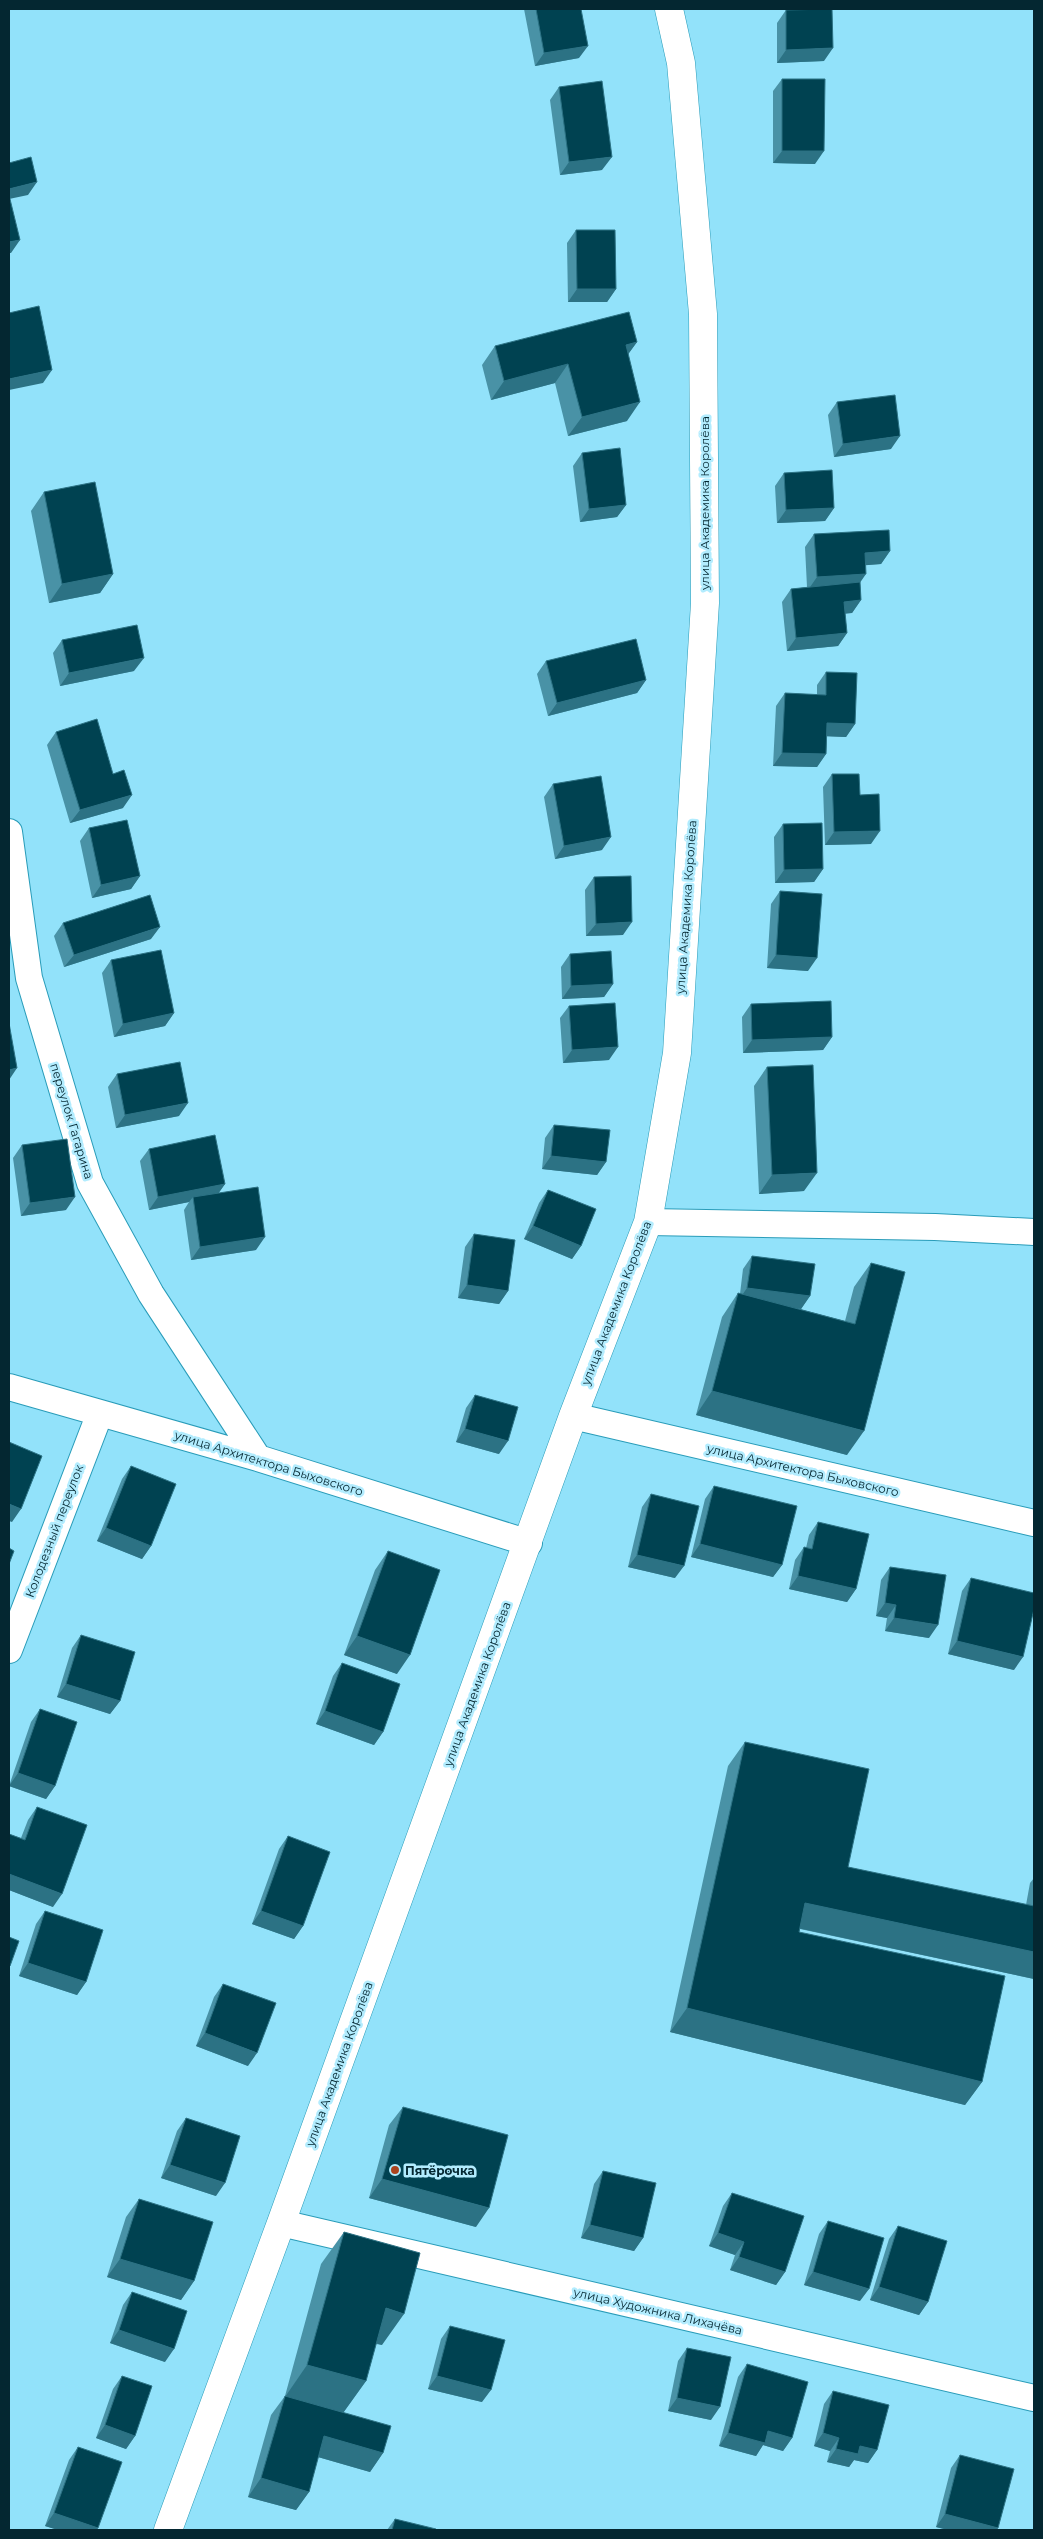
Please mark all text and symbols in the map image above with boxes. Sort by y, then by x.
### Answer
street label: улица Академика Королёва [697,416,712,591]
street label: улица Академика Королёва [672,820,700,995]
street label: переулок Гагарина [47,1061,97,1181]
street label: улица Академика Королёва [577,1219,654,1388]
street label: улица Архитектора Быховского [172,1427,365,1499]
street label: улица Архитектора Быховского [705,1440,901,1499]
street label: Колодезный переулок [22,1462,86,1600]
street label: улица Академика Королёва [440,1600,514,1769]
street label: улица Академика Королёва [302,1980,376,2149]
place label: Пятёрочка [405,2163,475,2178]
marker: Пятёрочка [389,2164,401,2176]
street label: улица Художника Лихачёва [571,2284,744,2338]

